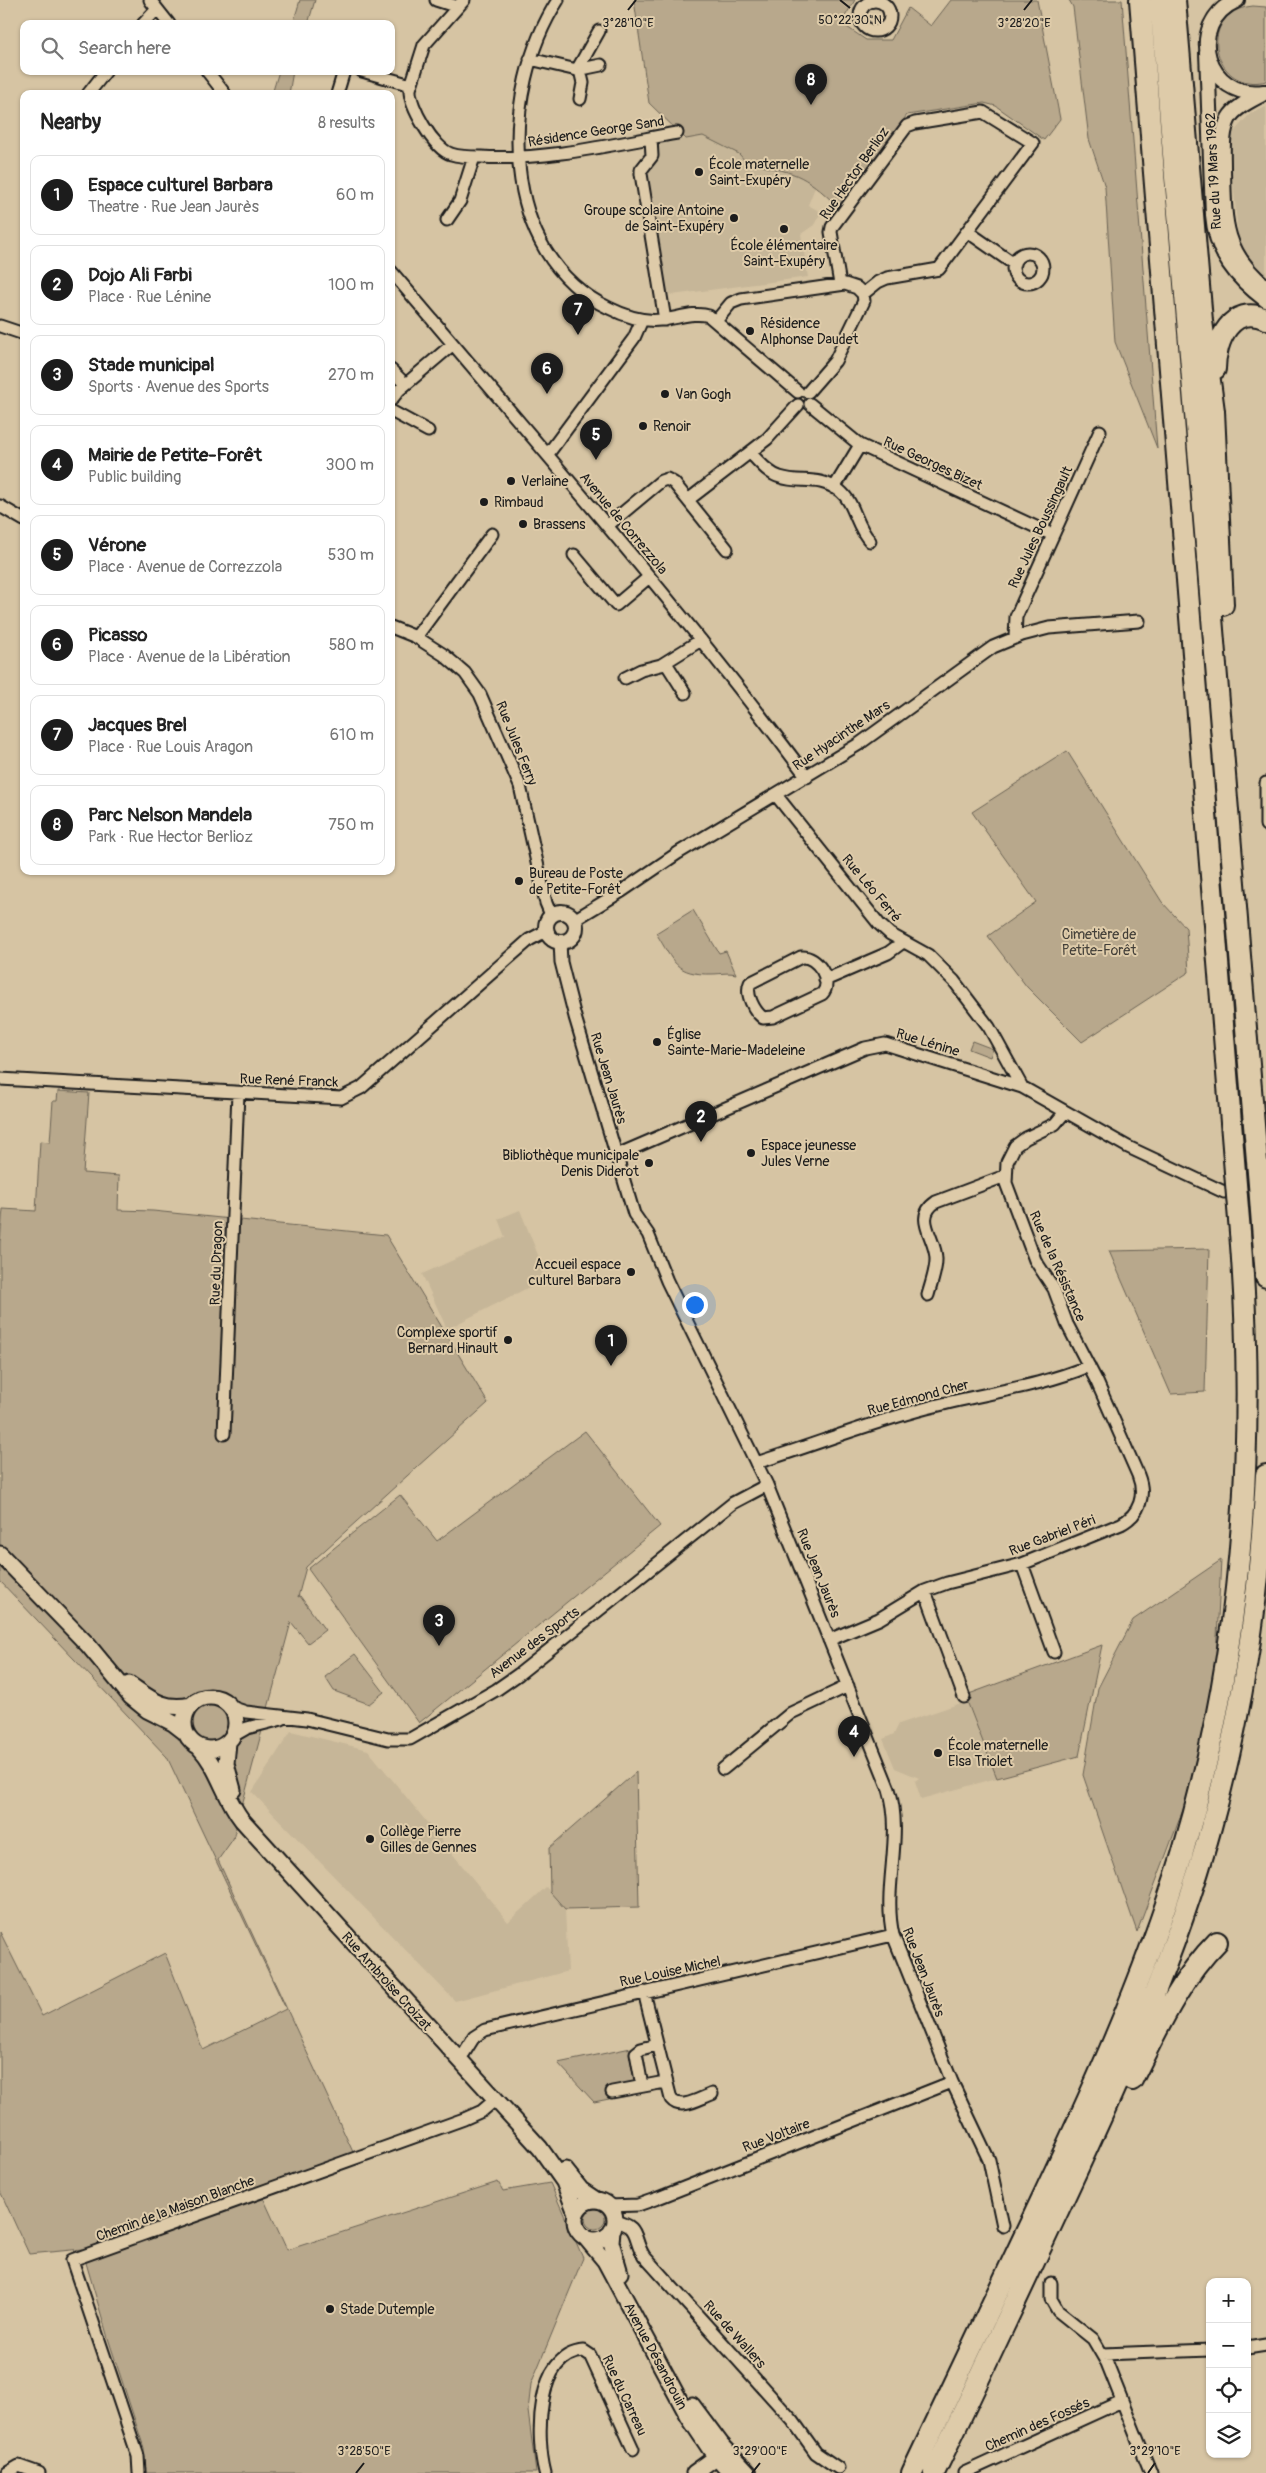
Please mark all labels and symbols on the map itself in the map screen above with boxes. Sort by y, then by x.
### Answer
text: 50°22'30"N [818,13,882,28]
text: 3°28'10"E [602,16,654,31]
text: 3°28'20"E [997,16,1051,31]
pin: 8 [795,64,827,105]
street label: Résidence George Sand [527,112,666,151]
street label: Rue du 19 Mars 1962 [1202,112,1225,230]
street label: Rue Hector Berlioz [816,124,893,223]
place label: École maternelle Saint-Exupéry [709,155,809,189]
marker: École maternelle Saint-Exupéry [693,166,705,178]
place label: Groupe scolaire Antoine de Saint-Exupéry [584,202,724,235]
marker: Groupe scolaire Antoine de Saint-Exupéry [728,212,740,224]
marker: École élémentaire Saint-Exupéry [778,223,790,235]
place label: École élémentaire Saint-Exupéry [730,236,838,270]
pin: 7 [562,294,594,335]
place label: Résidence Alphonse Daudet [760,315,859,348]
marker: Résidence Alphonse Daudet [744,325,756,337]
pin: 6 [531,353,563,394]
place label: Van Gogh [675,386,731,403]
marker: Van Gogh [659,388,671,400]
place label: Renoir [653,418,691,435]
pin: 5 [580,419,612,460]
marker: Renoir [637,420,649,432]
street label: Rue Georges Bizet [881,433,985,494]
street label: Rue Jules Boussingault [1005,463,1076,591]
street label: Avenue de Correzzola [576,469,671,578]
place label: Verlaine [521,473,568,490]
marker: Verlaine [505,475,517,487]
place label: Rimbaud [494,494,544,511]
marker: Rimbaud [478,496,490,508]
place label: Brassens [533,516,586,533]
marker: Brassens [517,518,529,530]
street label: Rue Hyacinthe Mars [789,696,894,774]
street label: Rue Jules Ferry [492,699,541,788]
street label: Rue Léo Ferré [838,851,905,926]
place label: Bureau de Poste de Petite-Forêt [529,865,623,898]
marker: Bureau de Poste de Petite-Forêt [513,875,525,887]
park label: Cimetière de Petite-Forêt [1062,926,1137,959]
place label: Église Sainte-Marie-Madeleine [667,1025,805,1059]
street label: Rue Lénine [894,1025,962,1060]
street label: Rue Jean Jaurès [587,1030,631,1126]
marker: Église Sainte-Marie-Madeleine [651,1036,663,1048]
street label: Rue René Franck [239,1070,339,1091]
pin: 2 [685,1101,717,1142]
place label: Espace jeunesse Jules Verne [761,1137,856,1170]
place label: Bibliothèque municipale Denis Diderot [502,1147,639,1180]
marker: Espace jeunesse Jules Verne [745,1147,757,1159]
marker: Bibliothèque municipale Denis Diderot [643,1157,655,1169]
street label: Rue de la Résistance [1026,1208,1090,1324]
street label: Rue du Dragon [207,1220,226,1306]
place label: Accueil espace culturel Barbara [529,1256,621,1289]
marker: Accueil espace culturel Barbara [625,1266,637,1278]
your location [682,1292,708,1318]
place label: Complexe sportif Bernard Hinault [397,1324,498,1357]
pin: 1 [595,1325,627,1366]
marker: Complexe sportif Bernard Hinault [502,1334,514,1346]
street label: Rue Edmond Cher [866,1376,971,1419]
street label: Rue Gabriel Péri [1007,1511,1098,1560]
street label: Rue Jean Jaurès [793,1526,844,1621]
street label: Avenue des Sports [486,1603,583,1682]
pin: 3 [423,1605,455,1646]
pin: 4 [838,1716,870,1757]
place label: École maternelle Elsa Triolet [948,1736,1048,1770]
marker: École maternelle Elsa Triolet [932,1747,944,1759]
place label: Collège Pierre Gilles de Gennes [380,1823,477,1856]
marker: Collège Pierre Gilles de Gennes [364,1833,376,1845]
street label: Rue Jean Jaurès [899,1925,949,2020]
street label: Rue Ambroise Croizat [338,1929,436,2034]
street label: Rue Louise Michel [618,1952,722,1990]
street label: Rue Voltaire [740,2115,812,2156]
street label: Chemin de la Maison Blanche [94,2172,257,2245]
street label: Rue de Wallers [700,2297,770,2372]
street label: Avenue Désandrouin [620,2300,691,2413]
place label: Stade Dutemple [340,2301,435,2318]
marker: Stade Dutemple [324,2303,336,2315]
street label: Rue du Carreau [598,2352,651,2438]
street label: Chemin des Fossés [982,2394,1093,2455]
text: 3°28'50"E [338,2444,390,2459]
text: 3°29'00"E [733,2444,787,2459]
text: 3°29'10"E [1129,2444,1181,2459]

